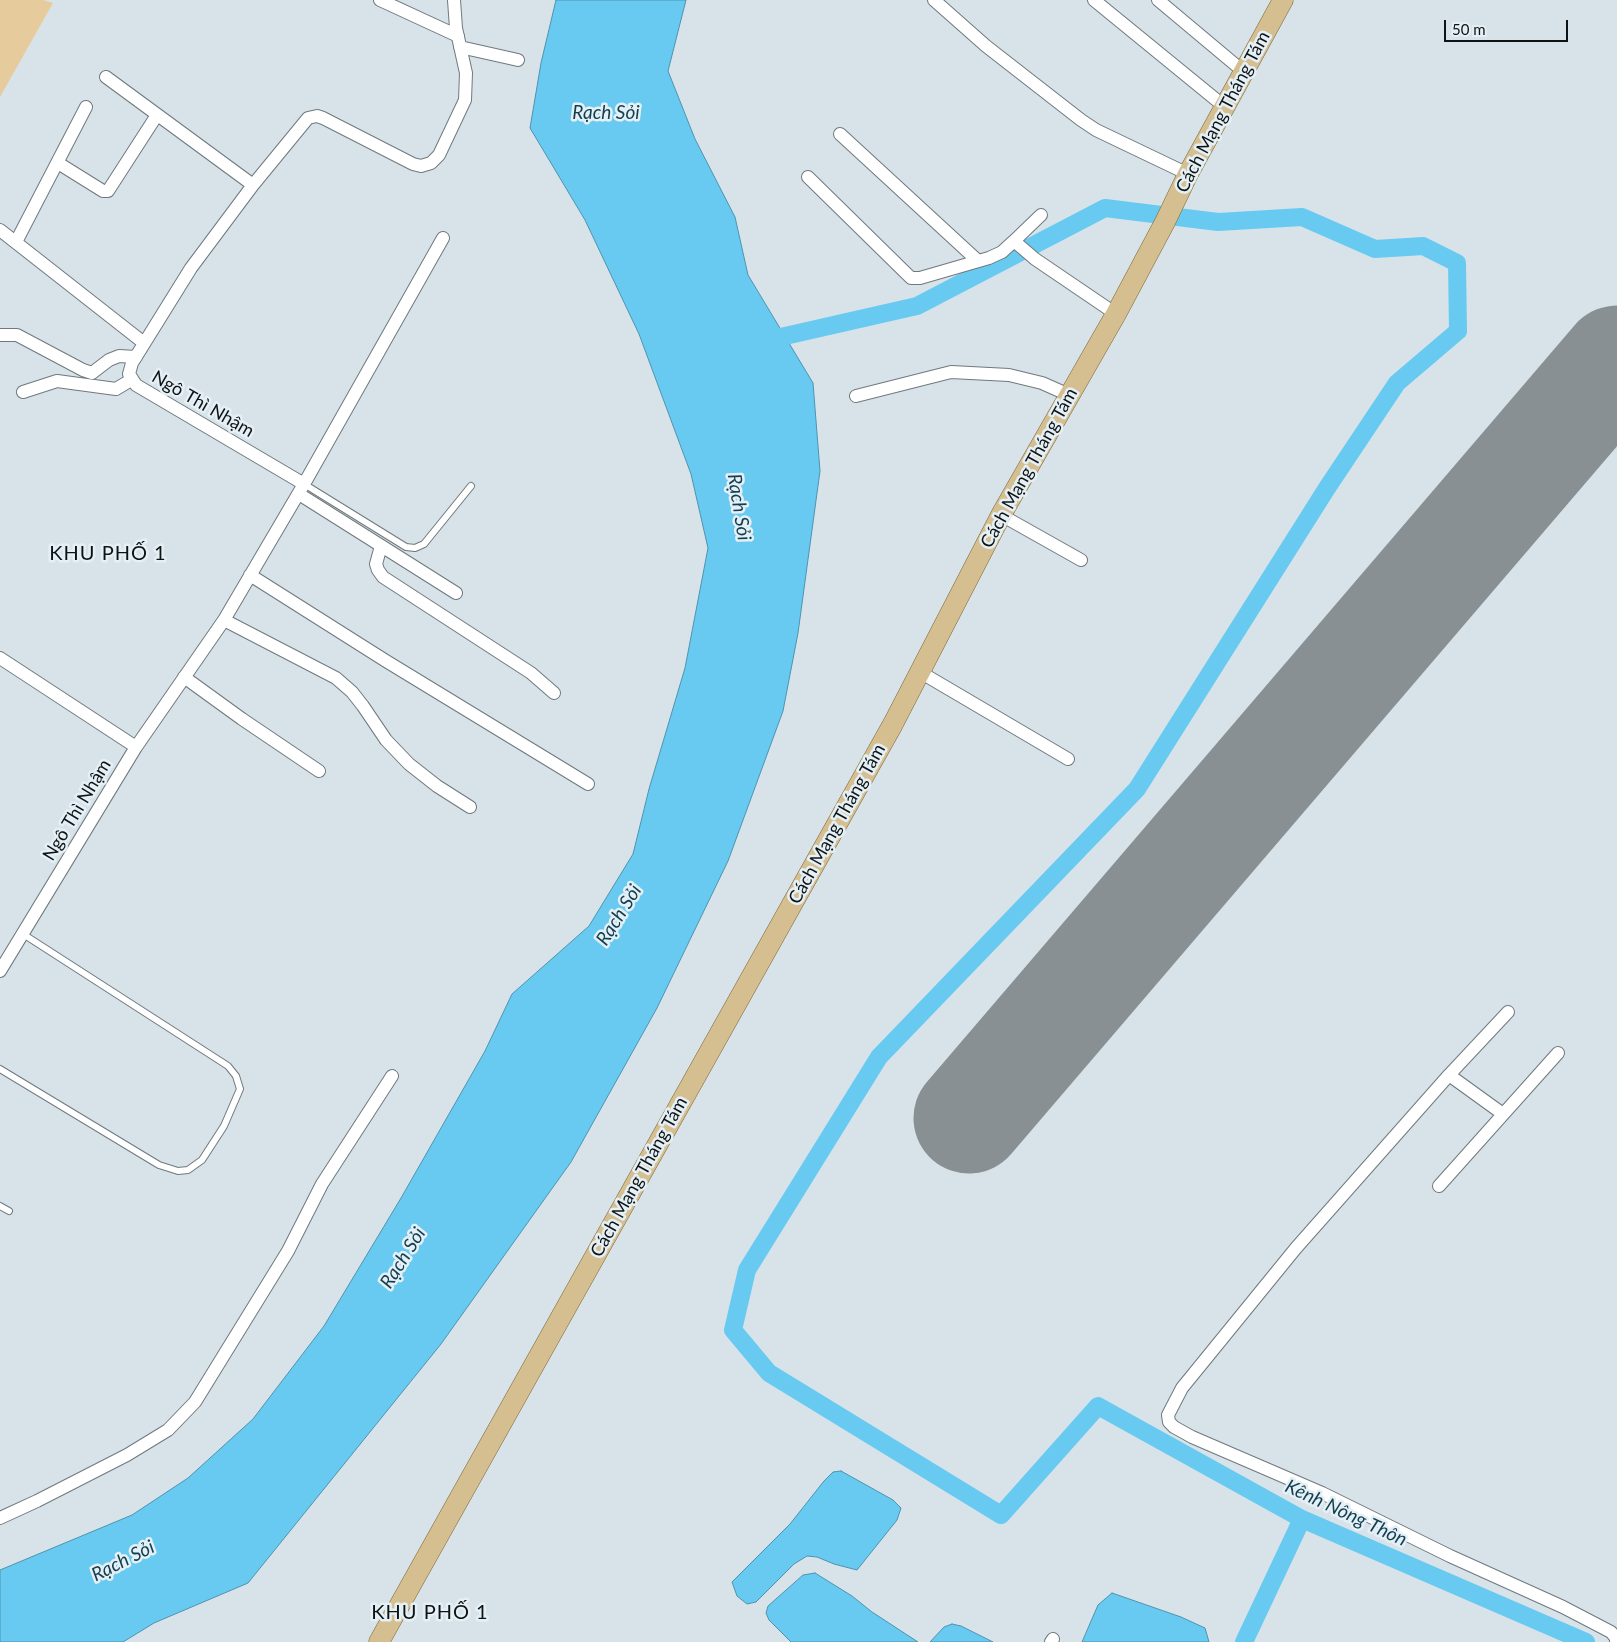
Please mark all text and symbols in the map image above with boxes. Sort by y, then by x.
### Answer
scale bar [1447,10,1571,42]
text: 50 m [1452,20,1486,38]
street label: Cách Mạng Tháng Tám [1171,28,1275,196]
water label: Rạch Sỏi [572,102,640,124]
street label: Ngô Thì Nhậm [148,366,258,442]
street label: Cách Mạng Tháng Tám [976,384,1082,552]
water label: Rạch Sỏi [722,472,756,542]
district label: KHU PHỐ 1 [48,542,168,566]
street label: Cách Mạng Tháng Tám [784,740,890,908]
street label: Ngô Thì Nhậm [38,755,116,865]
water label: Rạch Sỏi [591,880,647,950]
street label: Cách Mạng Tháng Tám [586,1093,692,1261]
water label: Rạch Sỏi [375,1223,431,1293]
water label: Kênh Nông Thôn [1282,1475,1410,1551]
water label: Rạch Sỏi [88,1536,158,1586]
district label: KHU PHỐ 1 [370,1601,490,1625]

